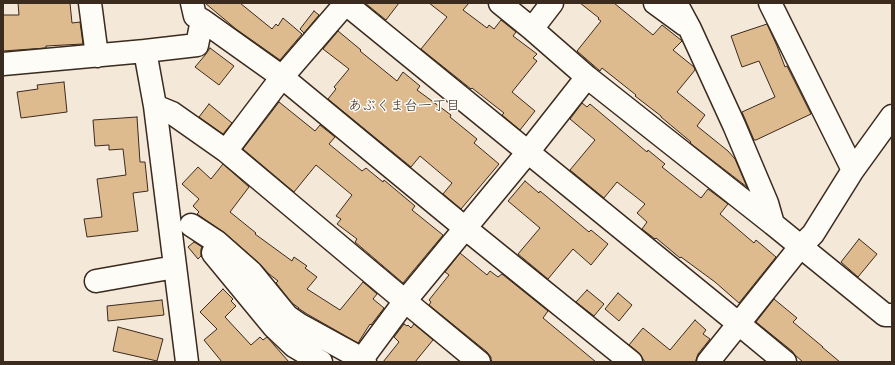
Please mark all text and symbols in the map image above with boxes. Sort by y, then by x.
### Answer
district label: あぶくま台一丁目 [348,98,460,114]

